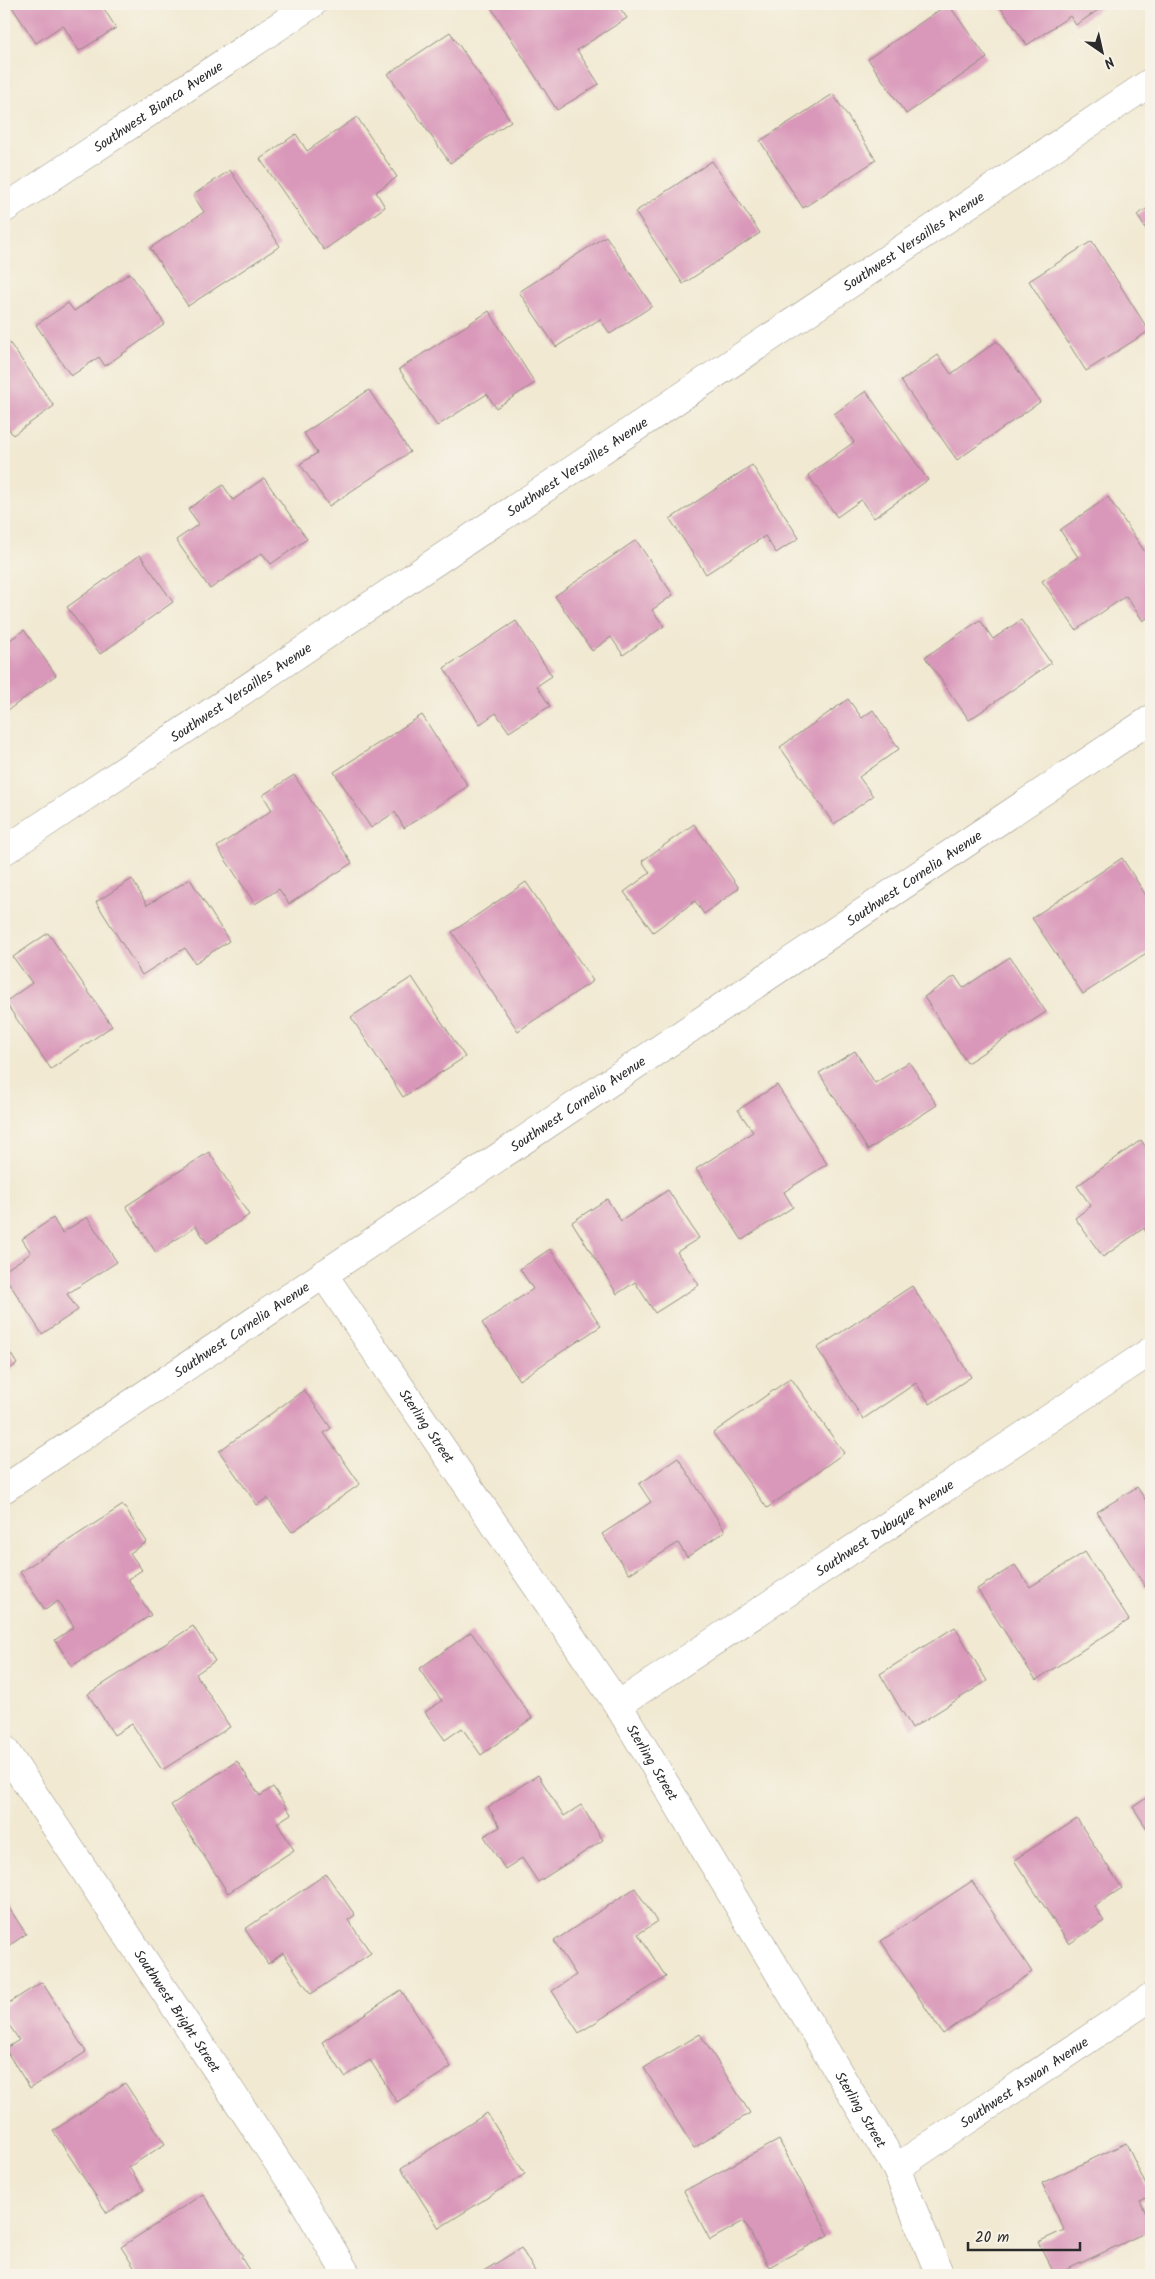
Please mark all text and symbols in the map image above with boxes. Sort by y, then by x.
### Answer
north arrow [1078,28,1128,78]
text: N [1099,50,1119,74]
street label: Southwest Bianca Avenue [89,56,229,159]
street label: Southwest Versailles Avenue [839,186,990,298]
street label: Southwest Versailles Avenue [502,412,654,523]
street label: Southwest Versailles Avenue [166,637,317,749]
street label: Southwest Cornelia Avenue [842,825,987,933]
street label: Southwest Cornelia Avenue [506,1051,651,1158]
street label: Southwest Cornelia Avenue [170,1276,315,1384]
street label: Sterling Street [393,1385,460,1469]
street label: Southwest Dubuque Avenue [811,1474,960,1583]
street label: Sterling Street [620,1720,683,1806]
street label: Southwest Bright Street [128,1945,226,2078]
street label: Southwest Aswan Avenue [956,2031,1094,2134]
street label: Sterling Street [828,2067,892,2153]
scale bar [968,2219,1080,2251]
text: 20 m [975,2226,1009,2250]

